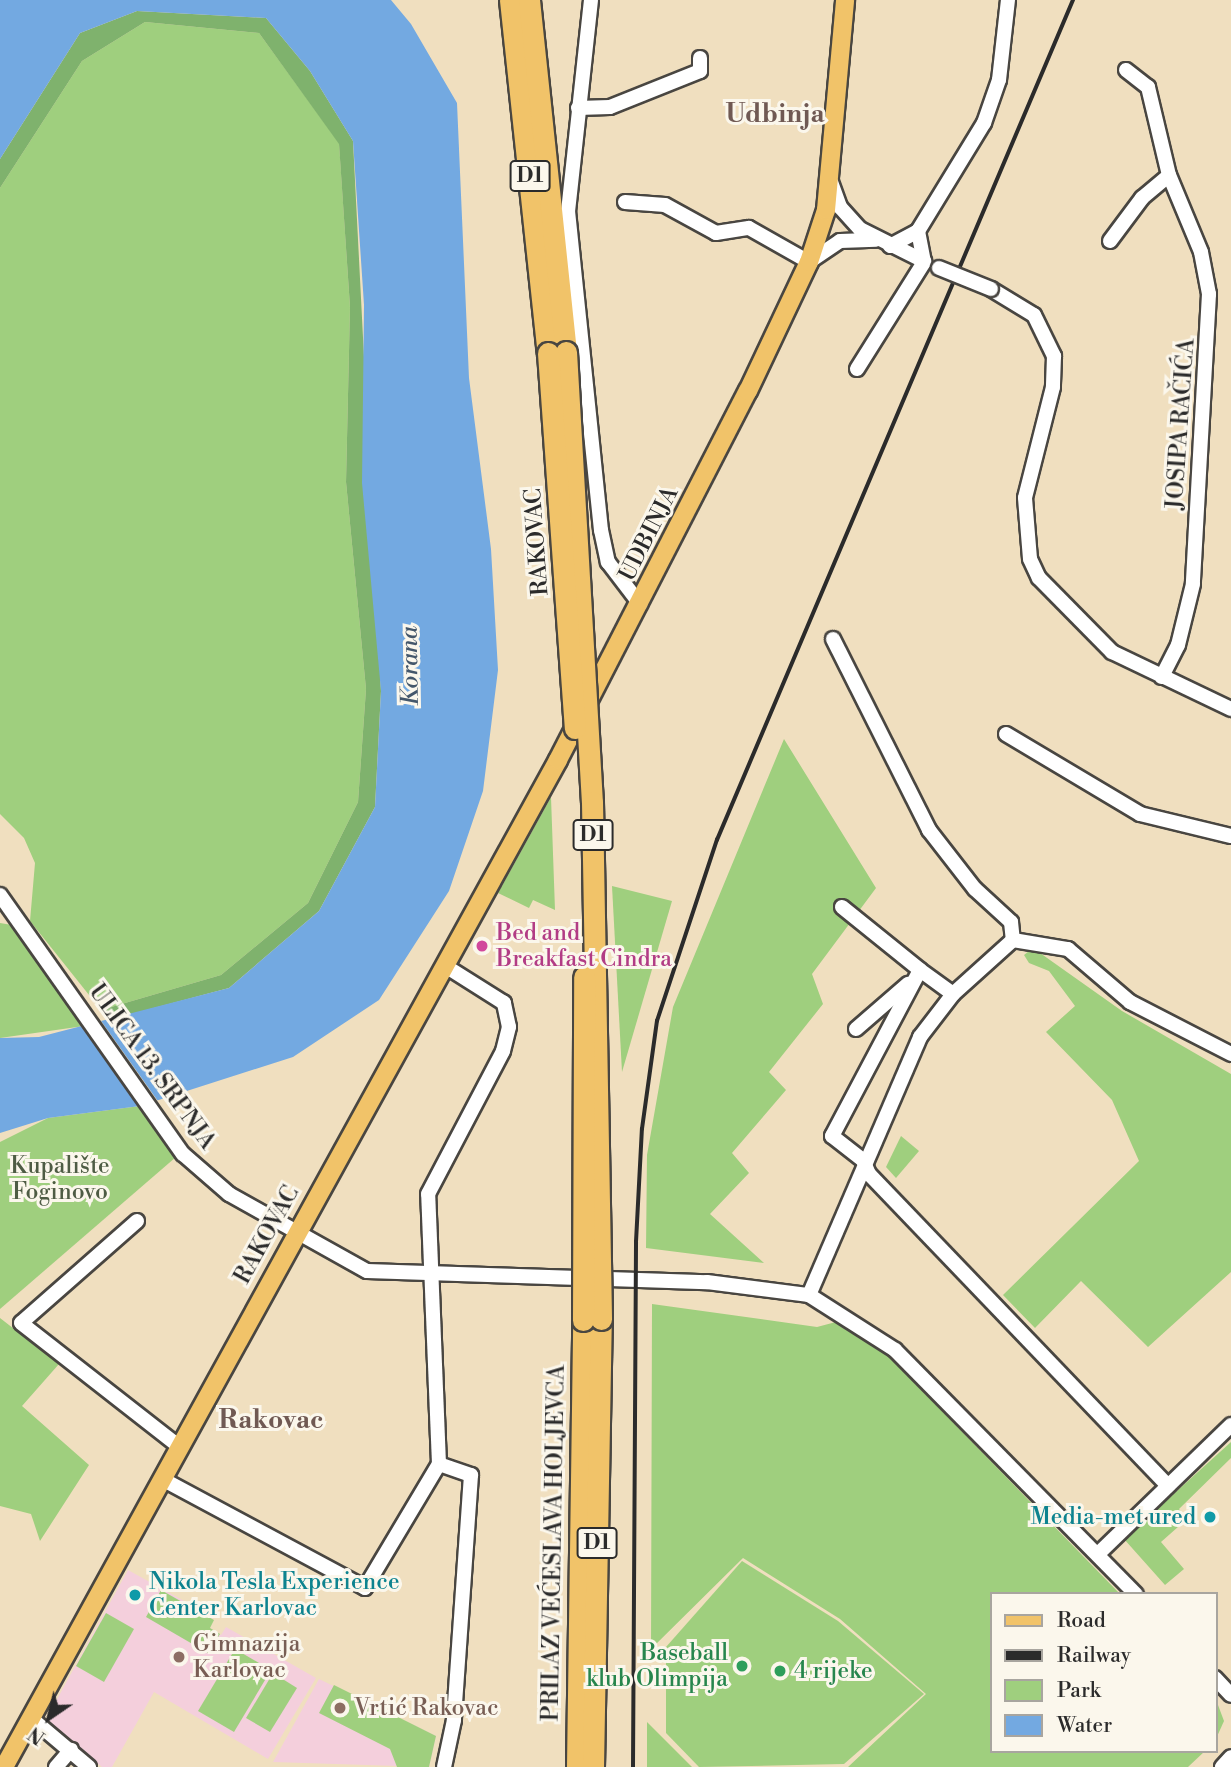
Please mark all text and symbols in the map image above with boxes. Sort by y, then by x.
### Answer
district label: Udbinja [726,99,824,131]
road number: D1 [509,158,551,194]
street label: JOSIPA RAČIĆA [1161,338,1201,510]
street label: UDBINJA [613,482,685,586]
street label: RAKOVAC [519,487,555,597]
water label: Korana [396,626,426,706]
road number: D1 [572,818,614,852]
place label: Bed and Breakfast Cindra [496,919,672,973]
marker: Bed and Breakfast Cindra [474,938,490,954]
street label: ULICA 13. SRPNJA [83,979,221,1155]
park label: Kupalište Foginovo [10,1152,110,1206]
street label: RAKOVAC [229,1181,305,1289]
street label: PRILAZ VEĆESLAVA HOLJEVCA [537,1364,571,1722]
district label: Rakovac [219,1405,323,1437]
place label: Media-met ured [1030,1503,1196,1531]
marker: Media-met ured [1202,1509,1218,1525]
road number: D1 [576,1526,618,1560]
place label: Nikola Tesla Experience Center Karlovac [149,1568,399,1622]
marker: Nikola Tesla Experience Center Karlovac [127,1587,143,1603]
legend [990,1592,1217,1753]
text: Road [1057,1608,1106,1634]
place label: Gimnazija Karlovac [193,1630,300,1684]
place label: Baseball klub Olimpija [586,1639,728,1693]
text: Railway [1057,1643,1131,1669]
marker: Gimnazija Karlovac [171,1649,187,1665]
place label: 4 rijeke [794,1657,873,1685]
marker: Baseball klub Olimpija [734,1658,750,1674]
marker: 4 rijeke [772,1663,788,1679]
text: Park [1057,1678,1101,1704]
north arrow [14,1683,84,1753]
place label: Vrtić Rakovac [354,1694,499,1722]
marker: Vrtić Rakovac [332,1700,348,1716]
text: Water [1057,1713,1112,1739]
text: N [24,1721,50,1749]

